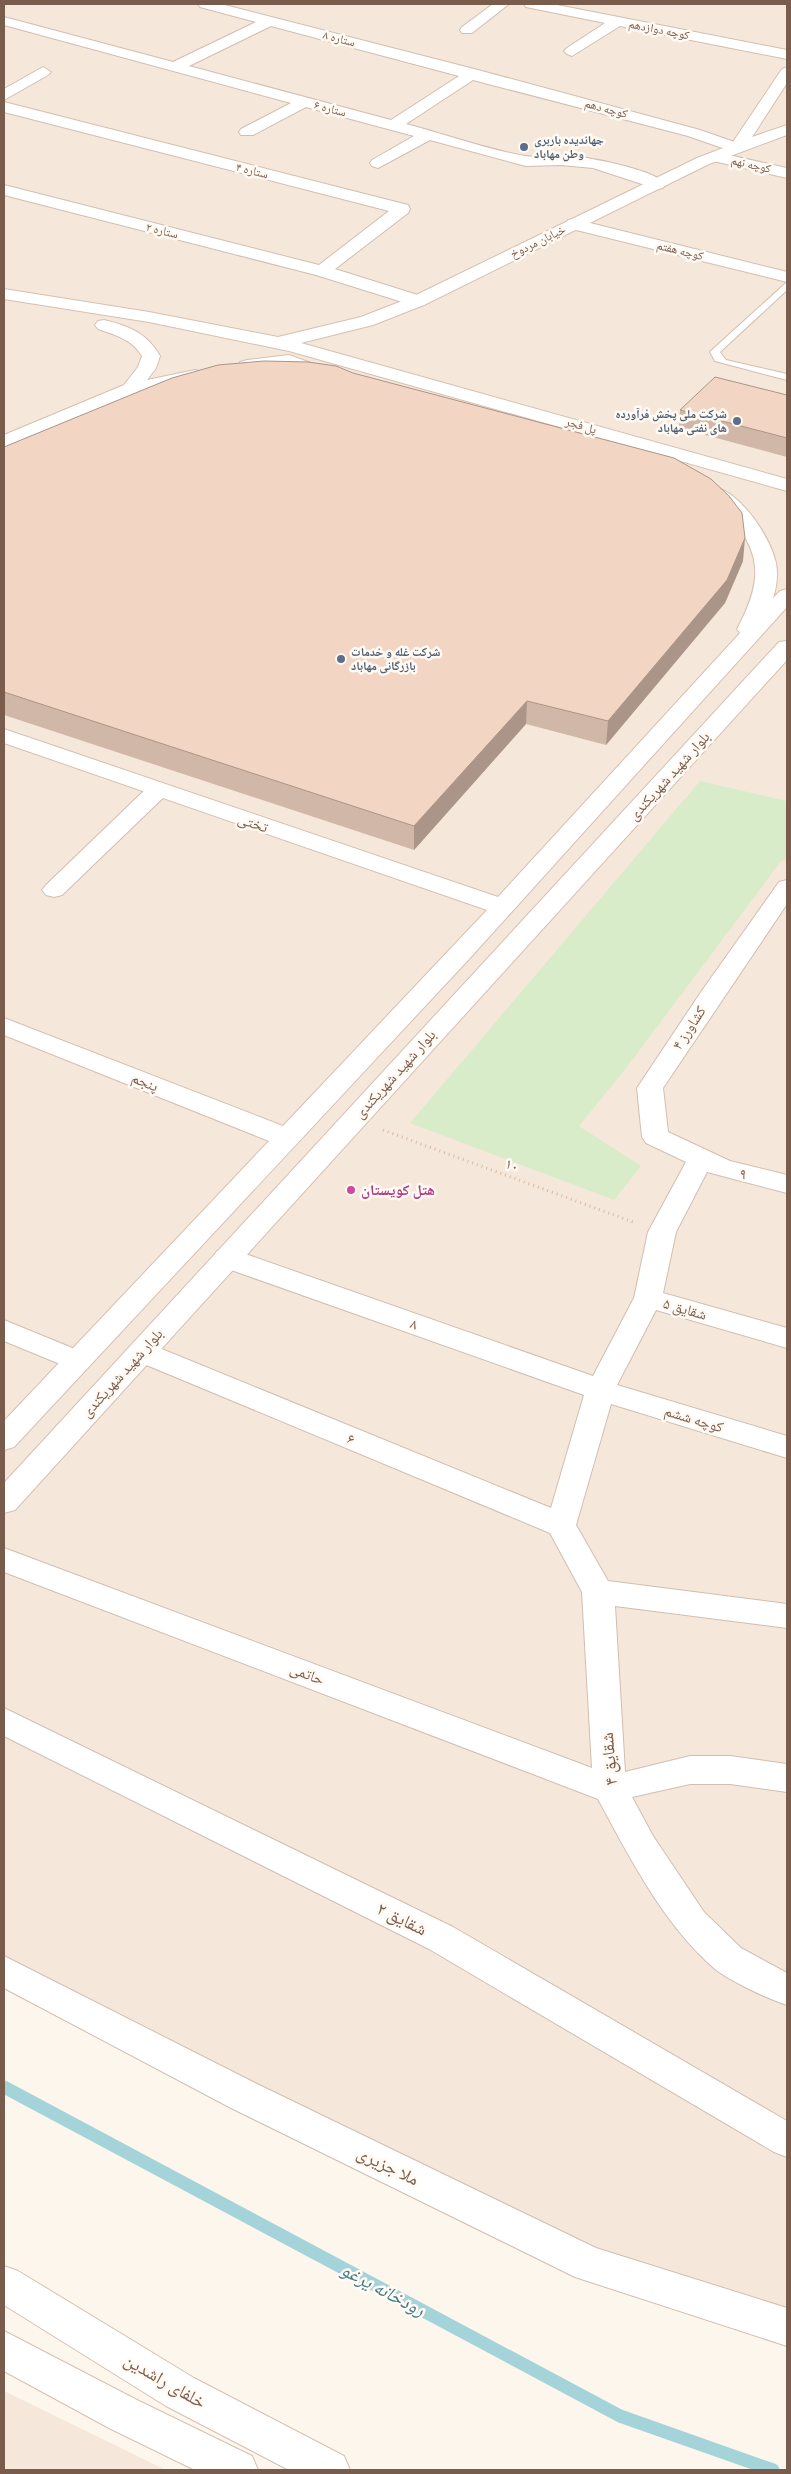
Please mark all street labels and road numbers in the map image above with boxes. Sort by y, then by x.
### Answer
street label: کوچه دوازدهم [627,17,691,43]
street label: ستاره ۸ [321,28,357,51]
street label: کوچه دهم [583,96,629,122]
street label: ستاره ۶ [312,98,348,121]
street label: کوچه نهم [730,153,772,177]
street label: ستاره ۴ [234,160,270,182]
street label: ستاره ۲ [144,220,180,242]
street label: خیابان مردوخ [508,222,568,262]
street label: کوچه هفتم [655,238,705,264]
street label: پل فجر [563,414,599,438]
street label: بلوار شهید شهریکندی [624,728,714,825]
street label: تختی [235,809,271,838]
street label: کشاورز ۴ [668,1003,710,1053]
street label: بلوار شهید شهریکندی [350,1026,440,1123]
street label: پنجم [129,1069,161,1096]
street label: ۱۰ [503,1154,521,1176]
street label: ۹ [738,1164,749,1184]
street label: شقایق ۵ [661,1294,709,1325]
street label: ۸ [408,1314,420,1334]
street label: بلوار شهید شهریکندی [77,1325,167,1422]
street label: کوچه ششم [662,1402,726,1437]
street label: ۶ [344,1429,358,1449]
street label: حاتمی [287,1659,327,1690]
street label: شقایق ۴ [596,1732,622,1786]
street label: شقایق ۲ [373,1897,431,1941]
street label: ملا جزیری [353,2142,423,2190]
street label: خلفای راشدین [120,2349,210,2413]

